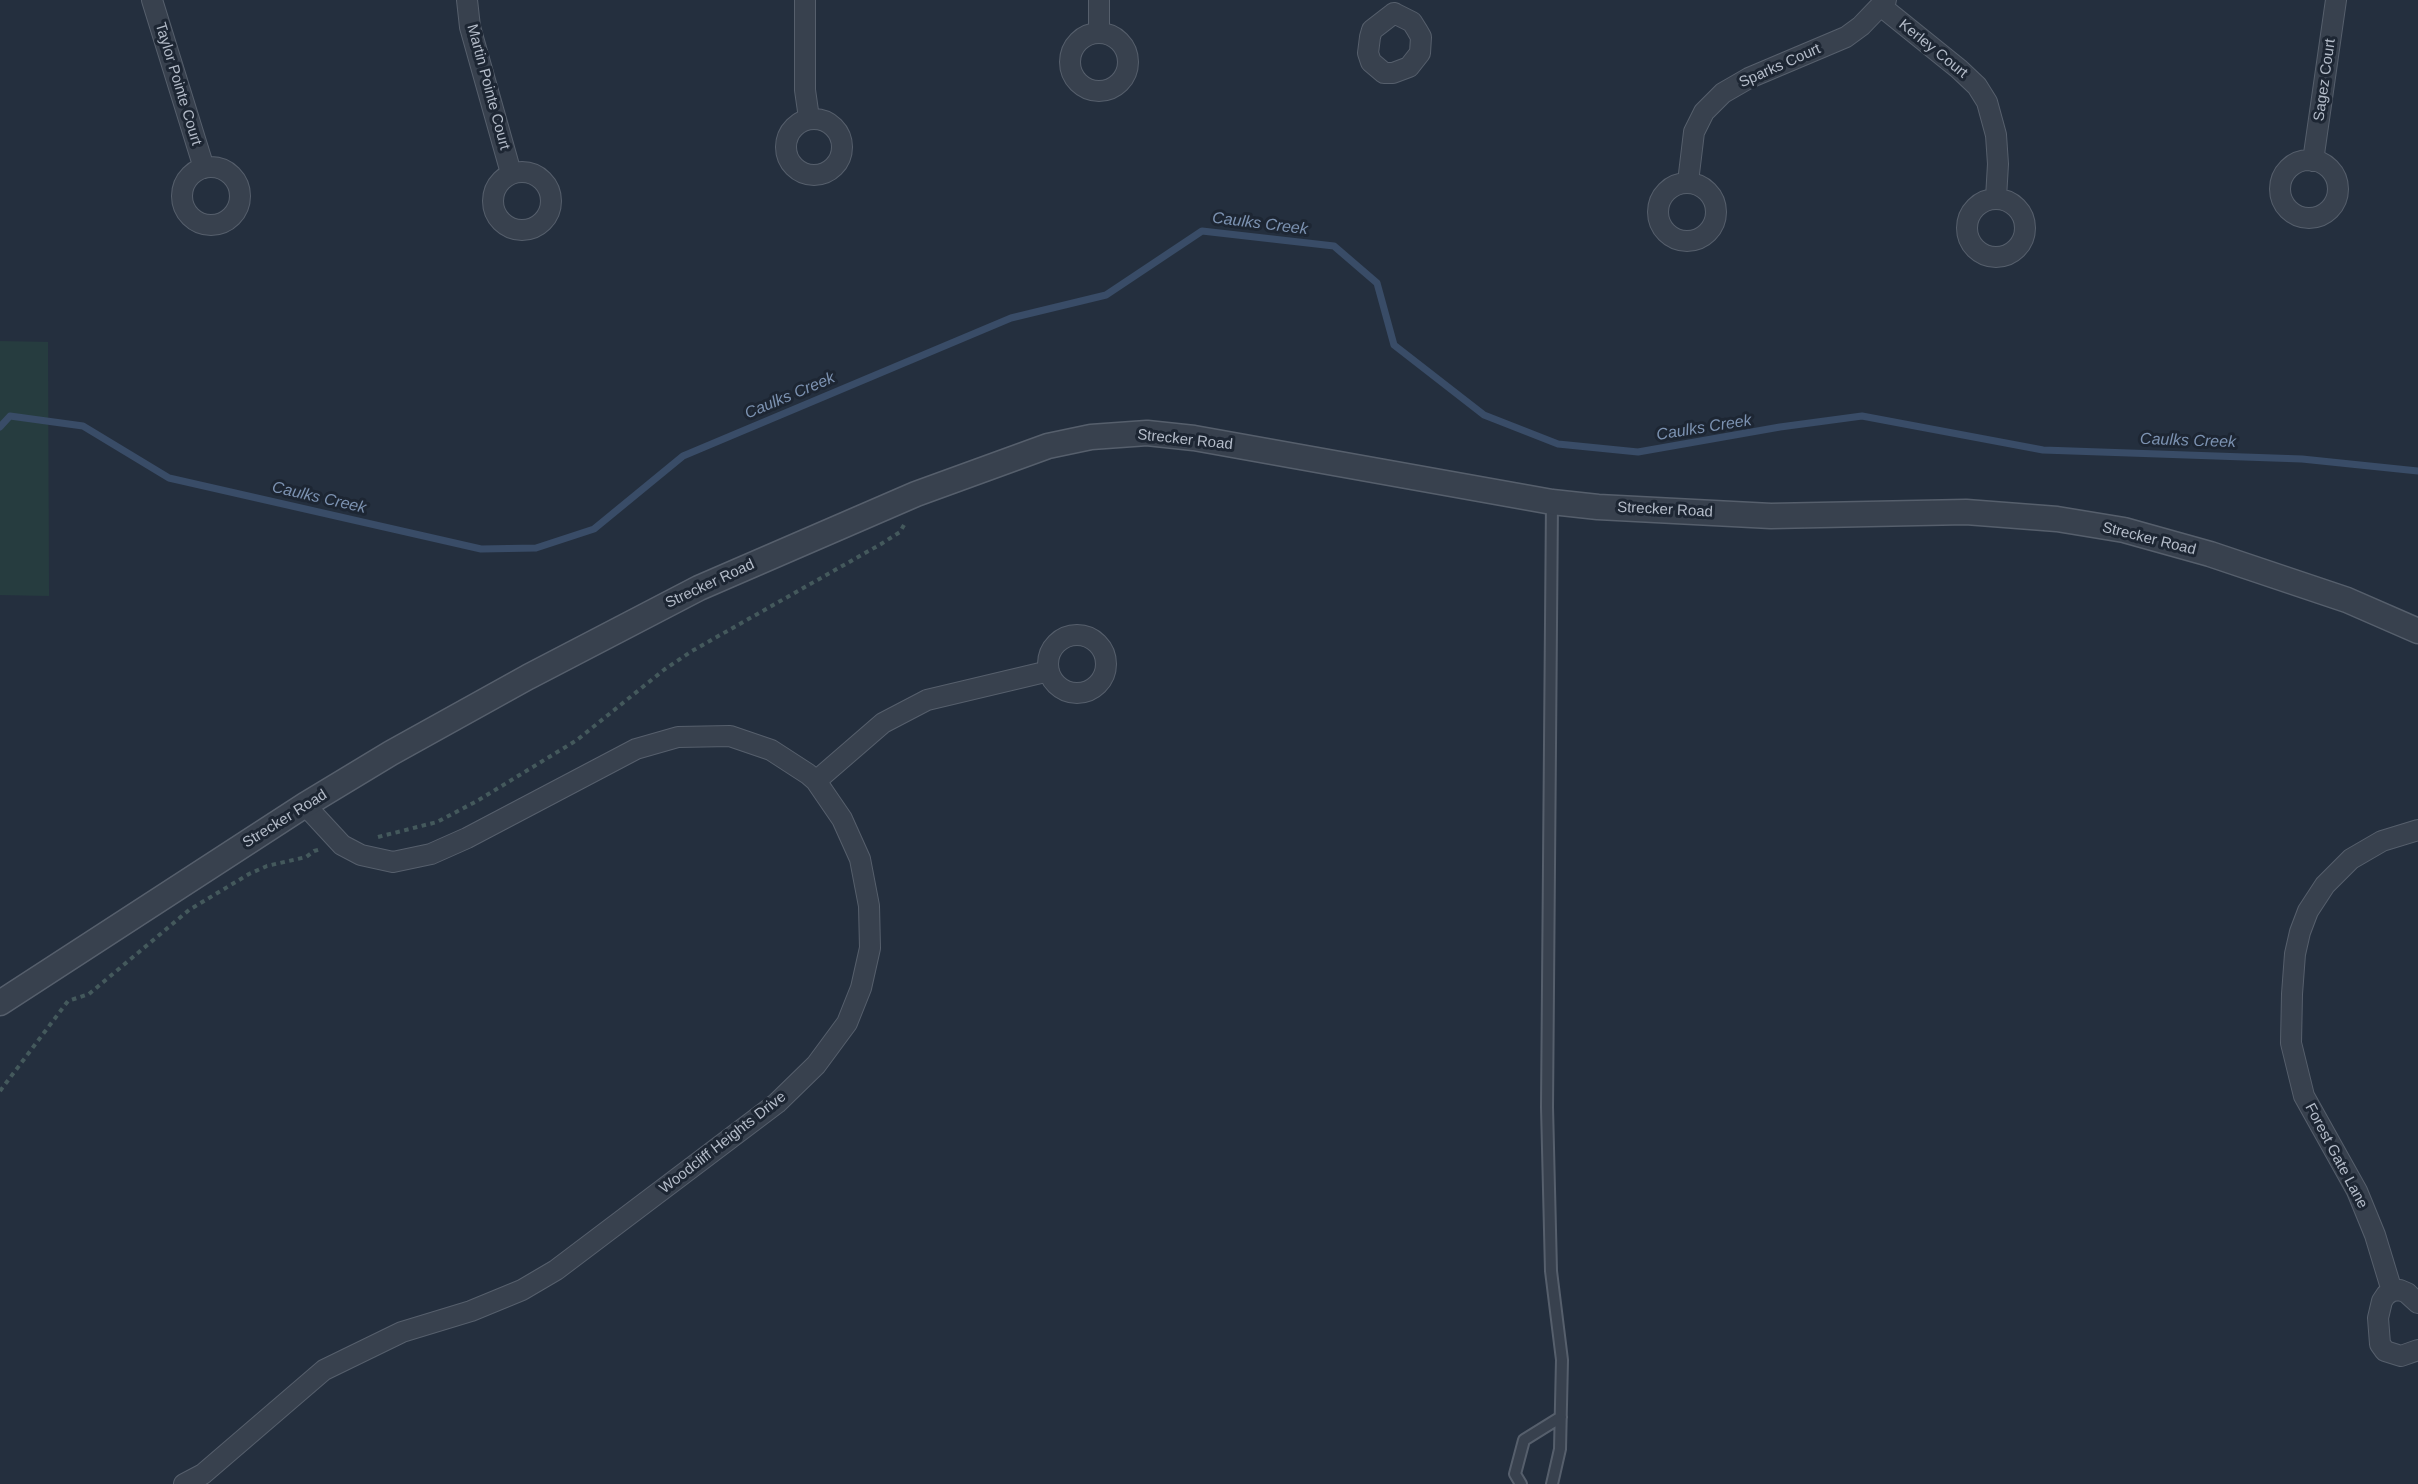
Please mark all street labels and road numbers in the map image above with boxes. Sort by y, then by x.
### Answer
street label: Kerley Court [1895,16,1971,82]
street label: Taylor Pointe Court [151,20,205,148]
street label: Martin Pointe Court [463,22,513,152]
street label: Sagez Court [2310,37,2340,123]
street label: Sparks Court [1736,40,1824,92]
street label: Strecker Road [1136,426,1234,454]
street label: Strecker Road [1617,499,1713,521]
street label: Strecker Road [2100,519,2198,559]
street label: Strecker Road [663,556,757,612]
street label: Strecker Road [240,786,330,852]
street label: Woodcliff Heights Drive [656,1088,790,1198]
street label: Forest Gate Lane [2301,1100,2371,1212]

